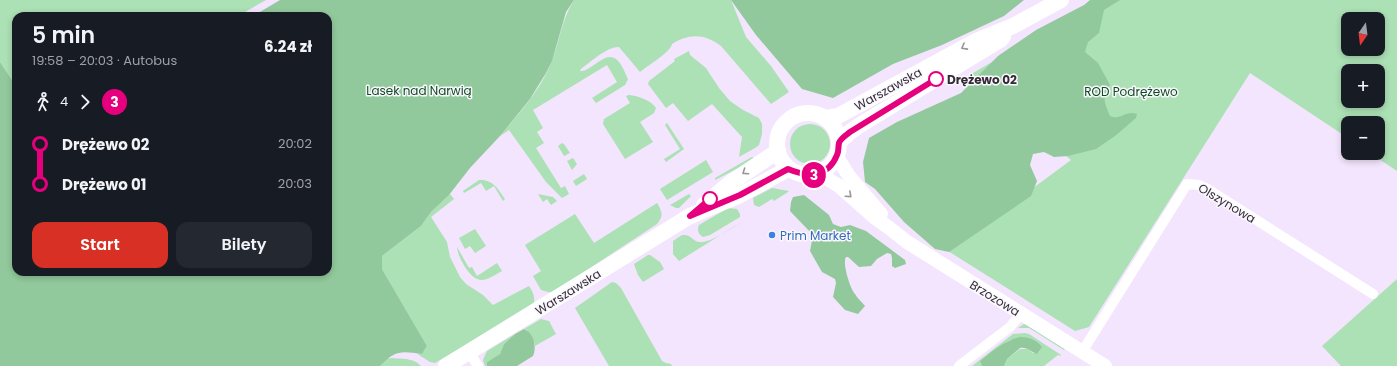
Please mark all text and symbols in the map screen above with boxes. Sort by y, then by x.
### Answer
north arrow [1341,12,1385,56]
map controls [1341,12,1385,160]
text: 5 min [32,20,95,51]
text: 6.24 zł [264,36,312,57]
one-way arrow [961,43,969,50]
text: 19:58 – 20:03 · Autobus [32,51,177,70]
street label: Warszawska [851,63,925,115]
button: + [1341,64,1385,108]
marker: Drężewo 02 [928,71,944,87]
place label: Drężewo 02 [947,71,1017,88]
park label: Lasek nad Narwią [366,82,472,99]
park label: ROD Podrężewo [1084,83,1178,100]
icon: walk [32,91,54,113]
icon: forward [74,91,96,113]
text: 4 [60,92,68,111]
text: 3 [110,92,119,112]
button: − [1341,116,1385,160]
text: Drężewo 02 [62,134,149,155]
text: 20:02 [278,134,312,153]
line badge: 3 [801,162,827,188]
text: 3 [810,165,818,185]
one-way arrow [742,167,749,175]
text: Drężewo 01 [62,174,146,195]
text: 20:03 [278,174,312,193]
street label: Olszynowa [1195,179,1259,227]
one-way arrow [844,190,851,197]
unlabelled marker [702,191,718,207]
button: Start [32,222,168,268]
button: Bilety [176,222,312,268]
place label: Prim Market [780,227,851,244]
marker: Prim Market [767,230,777,240]
street label: Warszawska [532,265,604,319]
street label: Brzozowa [967,276,1023,320]

